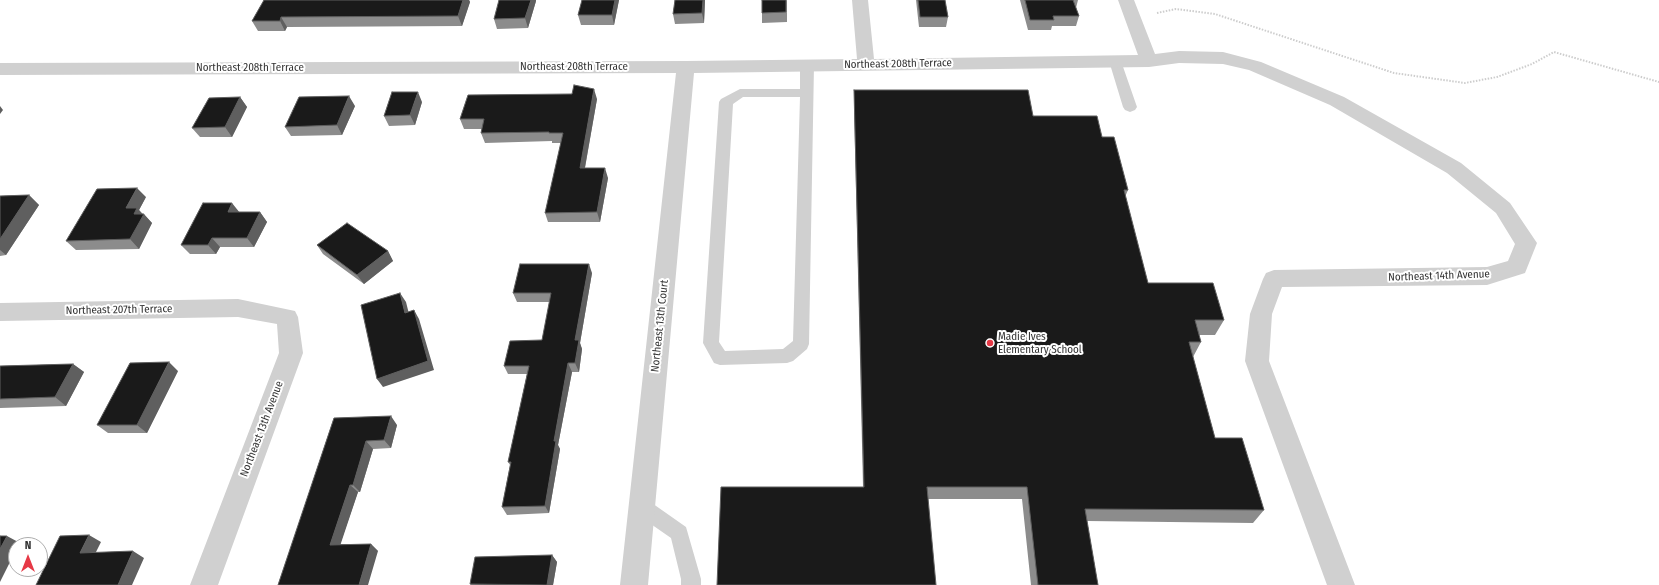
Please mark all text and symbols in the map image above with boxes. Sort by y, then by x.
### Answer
street label: Northeast 208th Terrace [844,56,952,72]
street label: Northeast 208th Terrace [520,60,628,74]
street label: Northeast 208th Terrace [196,61,304,75]
street label: Northeast 14th Avenue [1388,268,1490,284]
street label: Northeast 13th Court [649,279,671,373]
street label: Northeast 207th Terrace [66,302,172,318]
place label: Madie Ives Elementary School [998,330,1082,356]
marker: Madie Ives Elementary School [985,338,995,348]
street label: Northeast 13th Avenue [238,379,286,479]
north arrow [8,537,48,577]
text: N [25,539,31,552]

